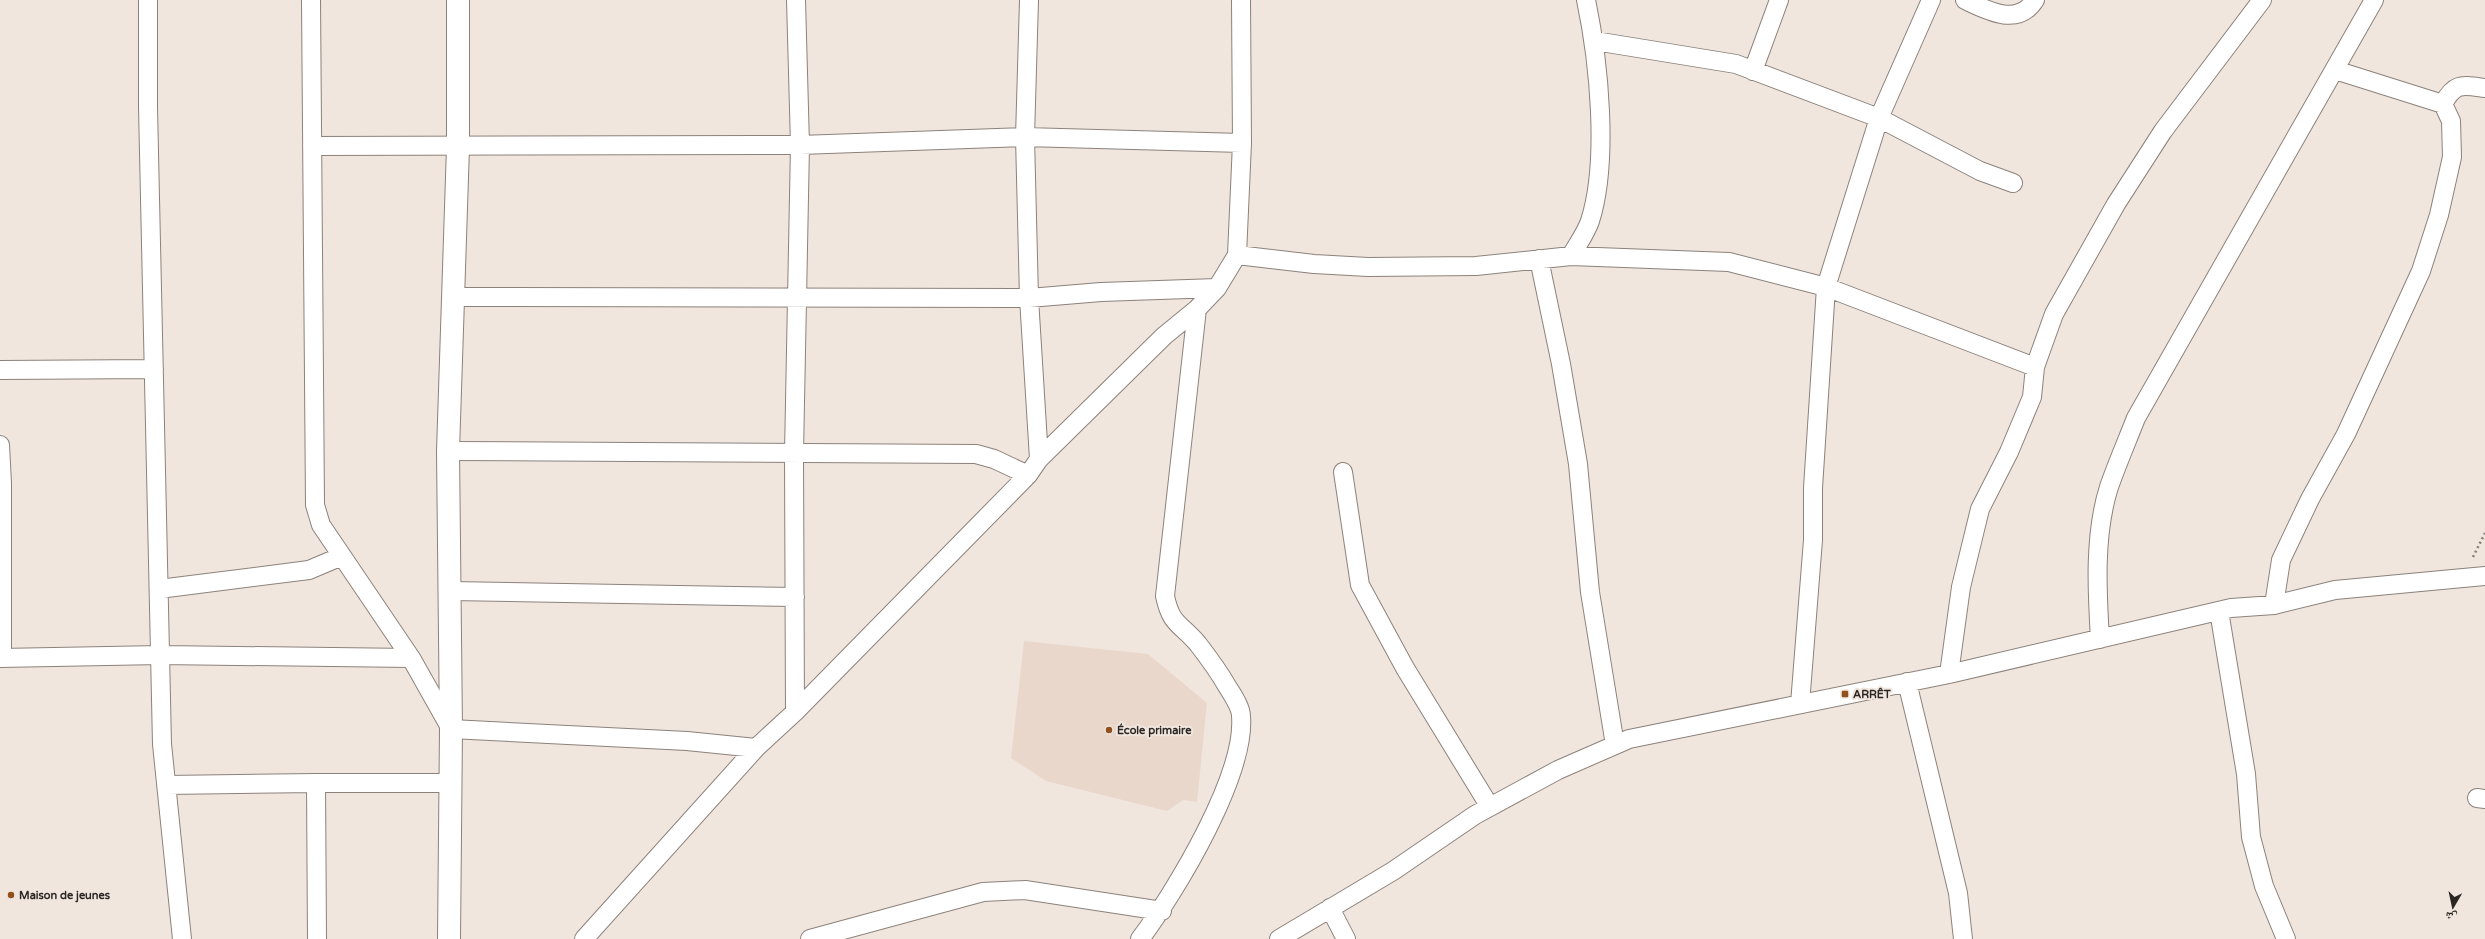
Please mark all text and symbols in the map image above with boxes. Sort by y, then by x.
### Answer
place label: ARRÊT [1853,687,1891,701]
marker: ARRÊT [1840,689,1850,699]
place label: École primaire [1117,723,1192,738]
marker: École primaire [1104,725,1114,735]
north arrow [2433,887,2473,927]
place label: Maison de jeunes [19,889,111,903]
marker: Maison de jeunes [6,890,16,900]
text: ش [2444,908,2458,924]

